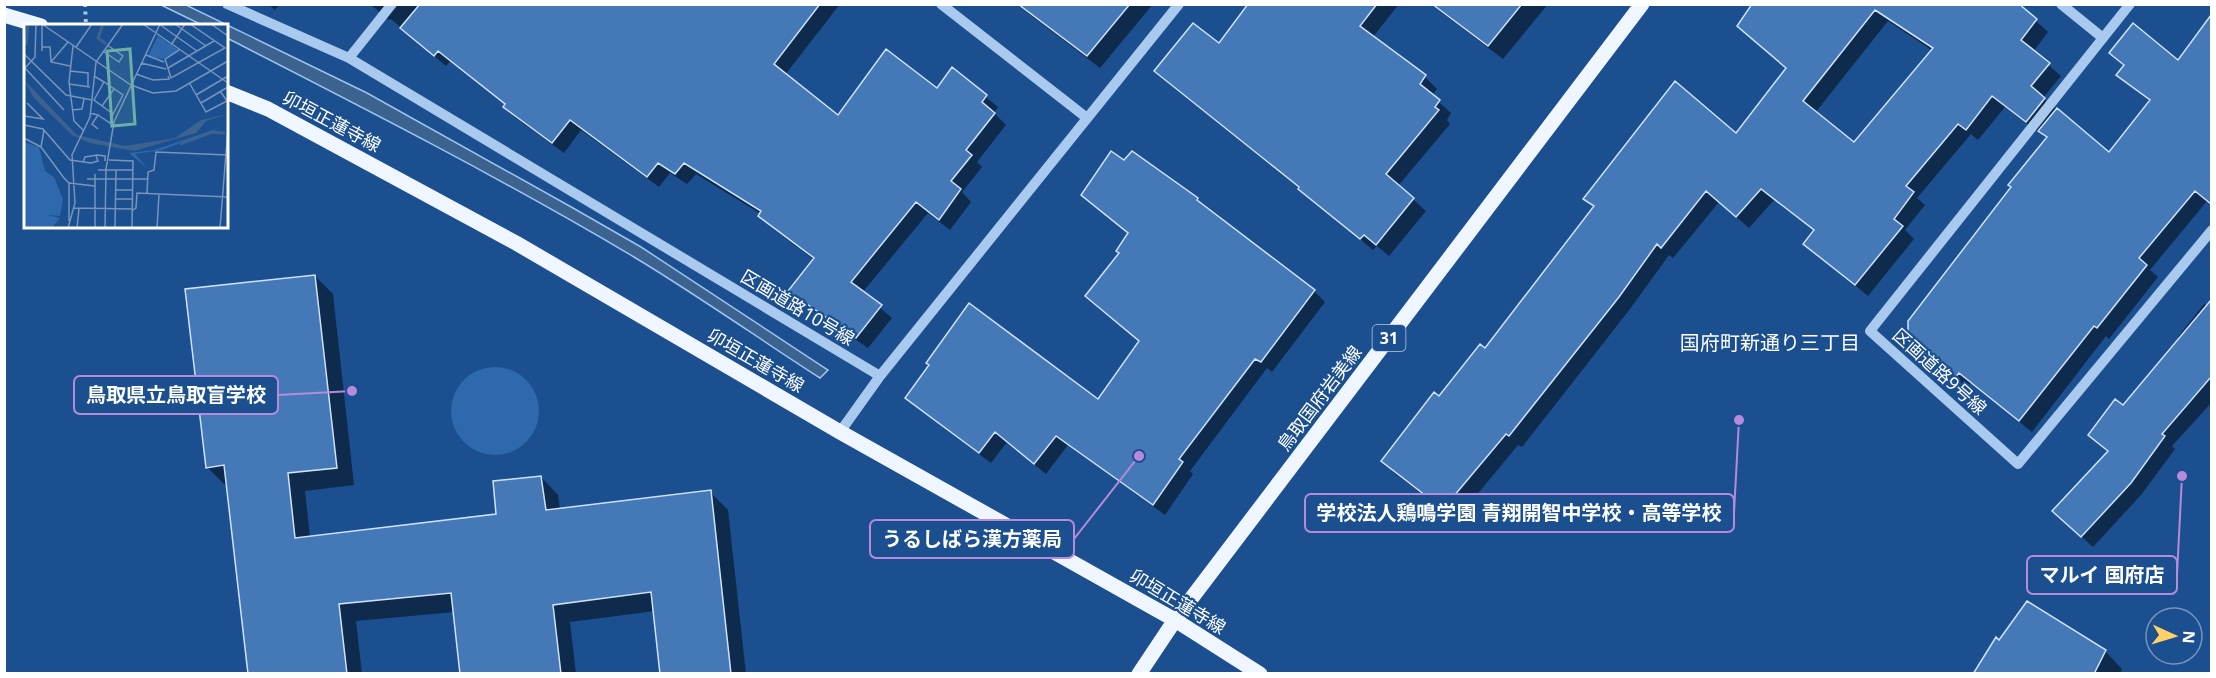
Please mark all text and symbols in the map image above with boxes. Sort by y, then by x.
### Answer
inset map [24,24,228,228]
street label: 卯垣正蓮寺線 [279,85,385,157]
street label: 区画道路10号線 [737,264,859,350]
street label: 卯垣正蓮寺線 [703,323,809,397]
street label: 区画道路9号線 [1888,323,1992,419]
road number: 31 [1372,325,1406,351]
district label: 国府町新通り三丁目 [1680,329,1860,356]
street label: 鳥取国府岩美線 [1272,340,1366,456]
callout: 鳥取県立鳥取盲学校 [74,376,278,414]
text: 鳥取県立鳥取盲学校 [86,381,266,408]
callout: 学校法人鶏鳴学園 青翔開智中学校・高等学校 [1305,494,1734,532]
text: 学校法人鶏鳴学園 青翔開智中学校・高等学校 [1316,499,1722,526]
callout: うるしばら漢方薬局 [870,520,1074,558]
text: うるしばら漢方薬局 [882,525,1062,552]
callout: マルイ 国府店 [2027,556,2177,594]
text: マルイ 国府店 [2039,561,2165,588]
street label: 卯垣正蓮寺線 [1126,563,1230,639]
north arrow [2144,606,2204,666]
text: N [2178,630,2200,644]

